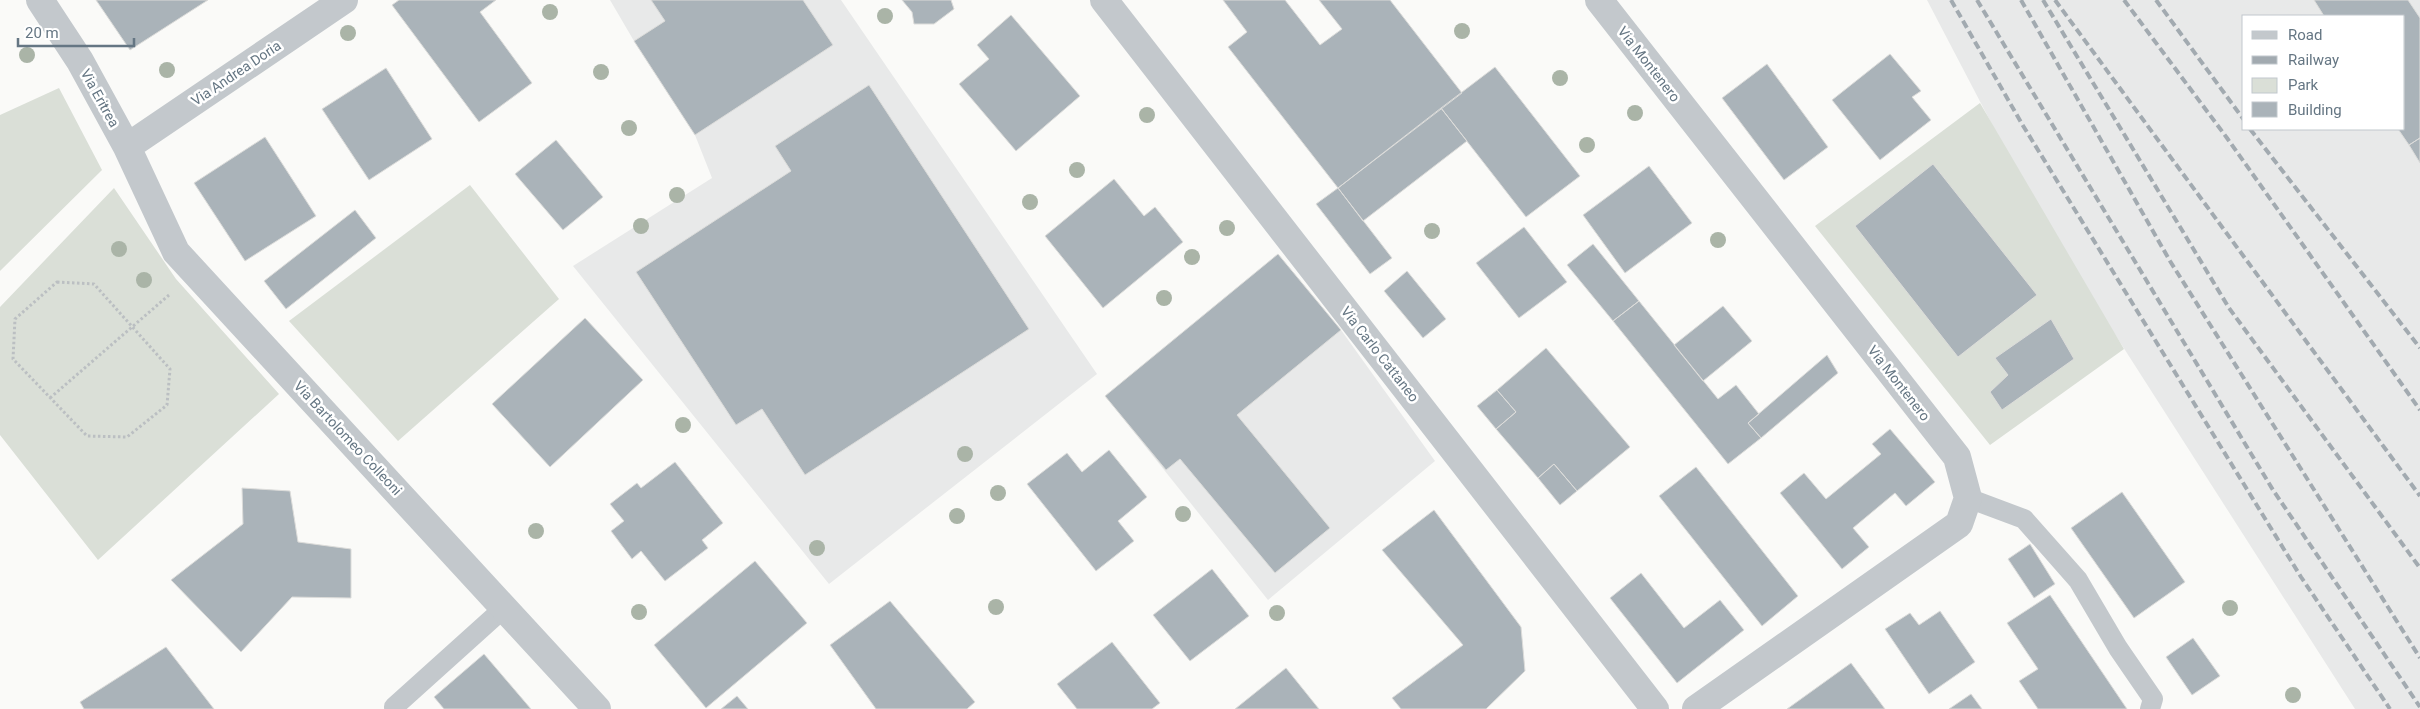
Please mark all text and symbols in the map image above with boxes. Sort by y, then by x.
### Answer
scale bar [18,15,134,47]
legend [2242,15,2405,130]
street label: Via Montenero [1615,23,1683,105]
text: 20 m [25,24,59,42]
text: Road [2288,26,2322,44]
street label: Via Andrea Doria [188,37,284,109]
text: Railway [2288,51,2339,69]
street label: Via Eritrea [78,66,122,130]
text: Park [2288,76,2319,94]
text: Building [2288,101,2342,119]
street label: Via Carlo Cattaneo [1338,303,1422,405]
street label: Via Montenero [1865,342,1933,424]
street label: Via Bartolomeo Colleoni [291,378,405,498]

